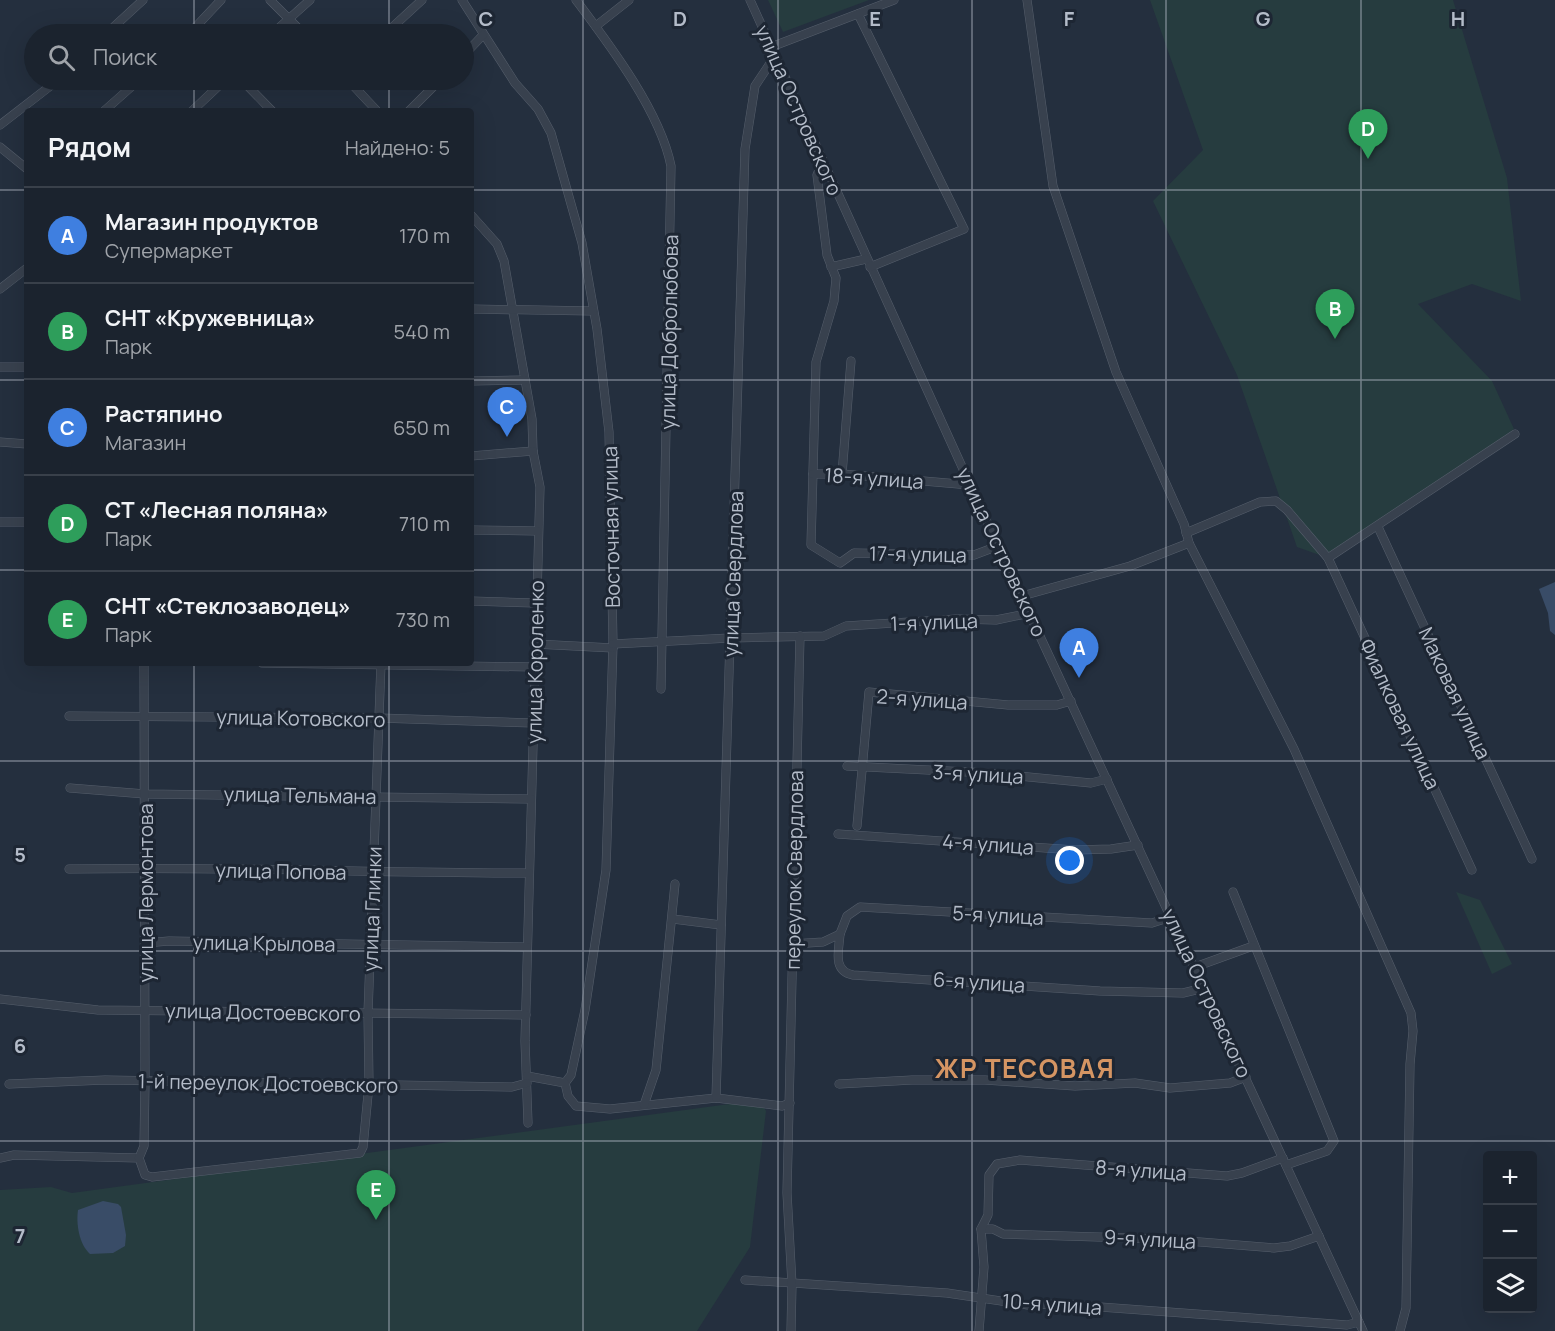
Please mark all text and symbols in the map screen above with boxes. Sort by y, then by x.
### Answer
text: C [479,5,493,32]
text: D [673,5,687,32]
text: E [869,5,881,32]
text: F [1064,5,1075,32]
text: G [1256,5,1271,32]
text: H [1451,5,1465,32]
street label: улица Островского [749,21,849,200]
search box [24,24,474,90]
icon: search [45,41,78,74]
text: Поиск [93,42,157,72]
pin: D [1348,110,1388,159]
text: Рядом [48,129,131,165]
text: Найдено: 5 [345,134,450,161]
text: Магазин продуктов [105,207,318,237]
text: A [61,222,74,249]
text: 170 m [399,222,450,249]
street label: улица Добролюбова [654,234,684,430]
text: Супермаркет [105,237,233,264]
pin: B [1316,290,1354,339]
text: СНТ «Кружевница» [105,303,316,333]
text: B [61,318,74,345]
text: 540 m [394,318,450,345]
text: Парк [105,333,152,360]
pin: C [488,388,526,437]
text: Растяпино [105,399,223,429]
text: C [60,414,75,441]
text: 650 m [393,414,450,441]
text: Магазин [105,429,186,456]
street label: Восточная улица [596,446,626,608]
street label: 18-я улица [823,461,925,495]
street label: улица Островского [951,463,1053,641]
street label: улица Свердлова [717,490,749,658]
text: СТ «Лесная поляна» [105,495,329,525]
text: D [60,510,75,537]
text: 710 m [399,510,450,537]
text: Парк [105,525,152,552]
street label: 17-я улица [869,540,967,568]
street label: улица Короленко [520,580,550,744]
text: СНТ «Стеклозаводец» [105,591,351,621]
text: E [62,606,73,633]
text: 730 m [396,606,450,633]
street label: 1-я улица [890,607,978,637]
text: Парк [105,621,152,648]
street label: Маковая улица [1413,623,1497,763]
pin: A [1060,628,1098,678]
street label: Фиалковая улица [1353,634,1447,794]
street label: 2-я улица [875,682,969,716]
street label: улица Котовского [216,703,386,733]
street label: 3-я улица [932,758,1024,790]
street label: переулок Свердлова [779,770,809,970]
street label: улица Тельмана [223,780,377,810]
street label: улица Лермонтова [132,803,159,983]
street label: 4-я улица [941,827,1035,861]
text: 5 [14,841,26,868]
street label: улица Глинки [356,846,388,972]
your location [1055,846,1084,875]
street label: улица Попова [215,856,347,886]
street label: 5-я улица [952,899,1044,931]
street label: улица Островского [1156,904,1258,1082]
street label: улица Крылова [192,928,336,958]
street label: 6-я улица [932,965,1026,999]
street label: улица Достоевского [165,997,361,1027]
text: 6 [14,1032,26,1059]
district label: ЖР ТЕСОВАЯ [935,1050,1115,1086]
street label: 1-й переулок Достоевского [138,1067,399,1099]
map controls [1483,1151,1537,1313]
button: + [1483,1151,1537,1205]
street label: 8-я улица [1094,1153,1188,1187]
pin: E [356,1170,395,1220]
button: − [1483,1205,1537,1259]
text: 7 [15,1222,25,1249]
street label: 9-я улица [1103,1223,1197,1255]
button: layers [1483,1259,1537,1313]
street label: 10-я улица [1001,1287,1103,1321]

